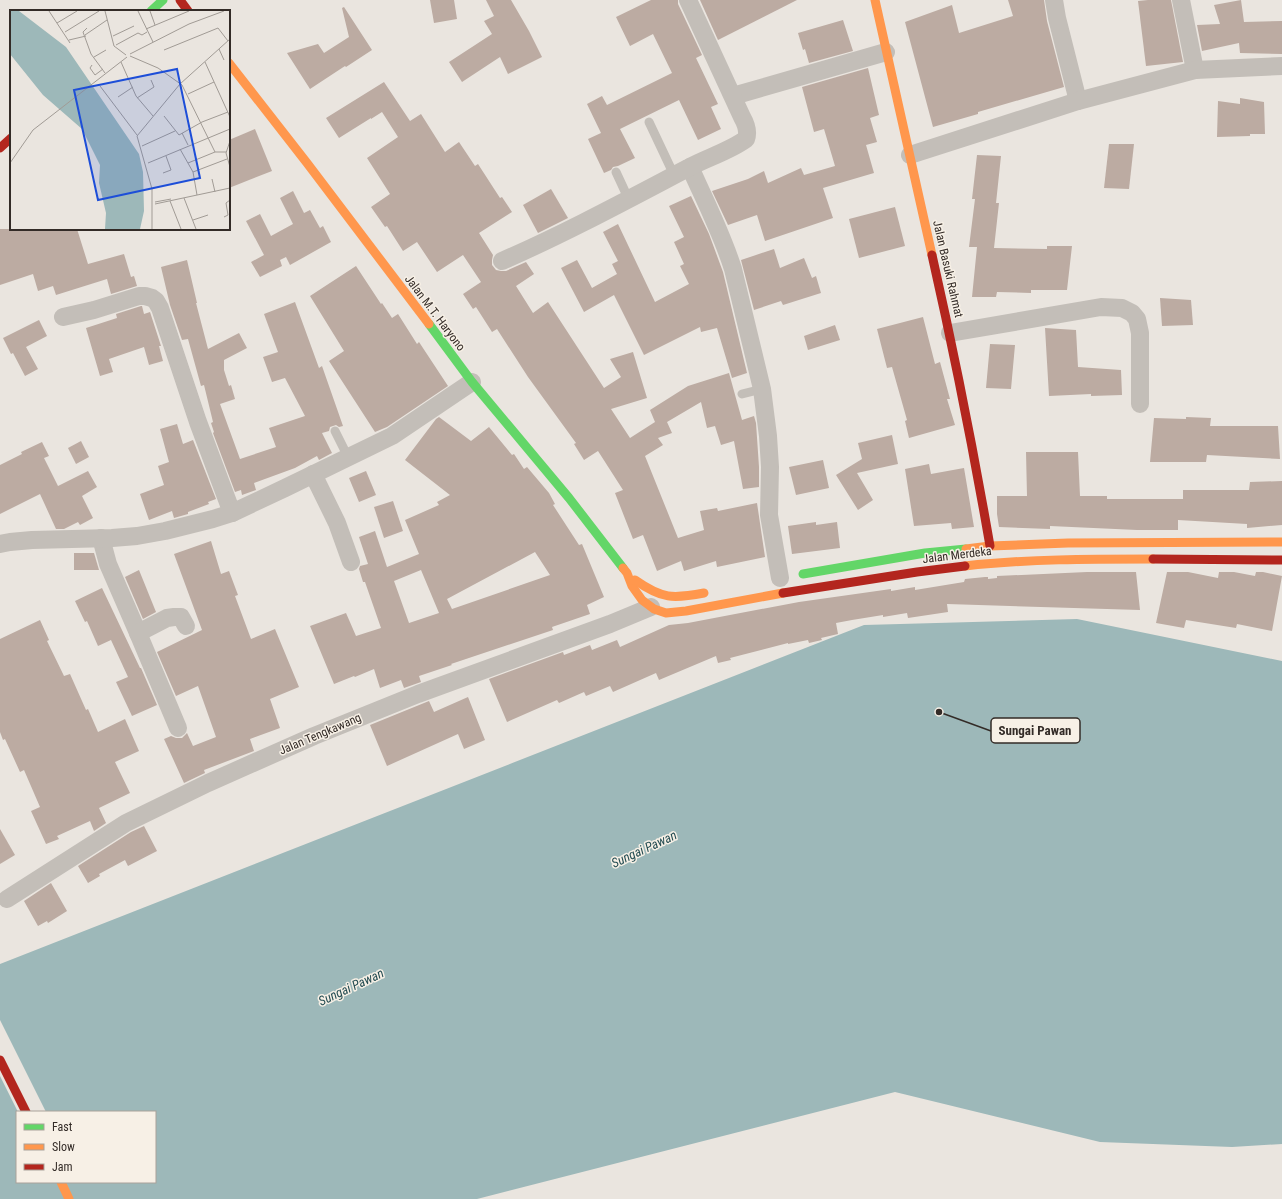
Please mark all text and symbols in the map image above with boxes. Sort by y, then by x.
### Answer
inset map [10,10,230,230]
street label: Jalan Basuki Rahmat [930,219,966,319]
street label: Jalan M.T. Haryono [402,272,468,354]
street label: Jalan Merdeka [922,544,993,566]
street label: Jalan Tengkawang [277,710,363,758]
callout: Sungai Pawan [991,718,1080,743]
text: Sungai Pawan [999,723,1071,738]
water label: Sungai Pawan [609,827,679,871]
water label: Sungai Pawan [316,965,386,1009]
legend [16,1111,156,1183]
text: Fast [52,1120,73,1134]
text: Slow [52,1140,75,1154]
text: Jam [52,1160,73,1174]

